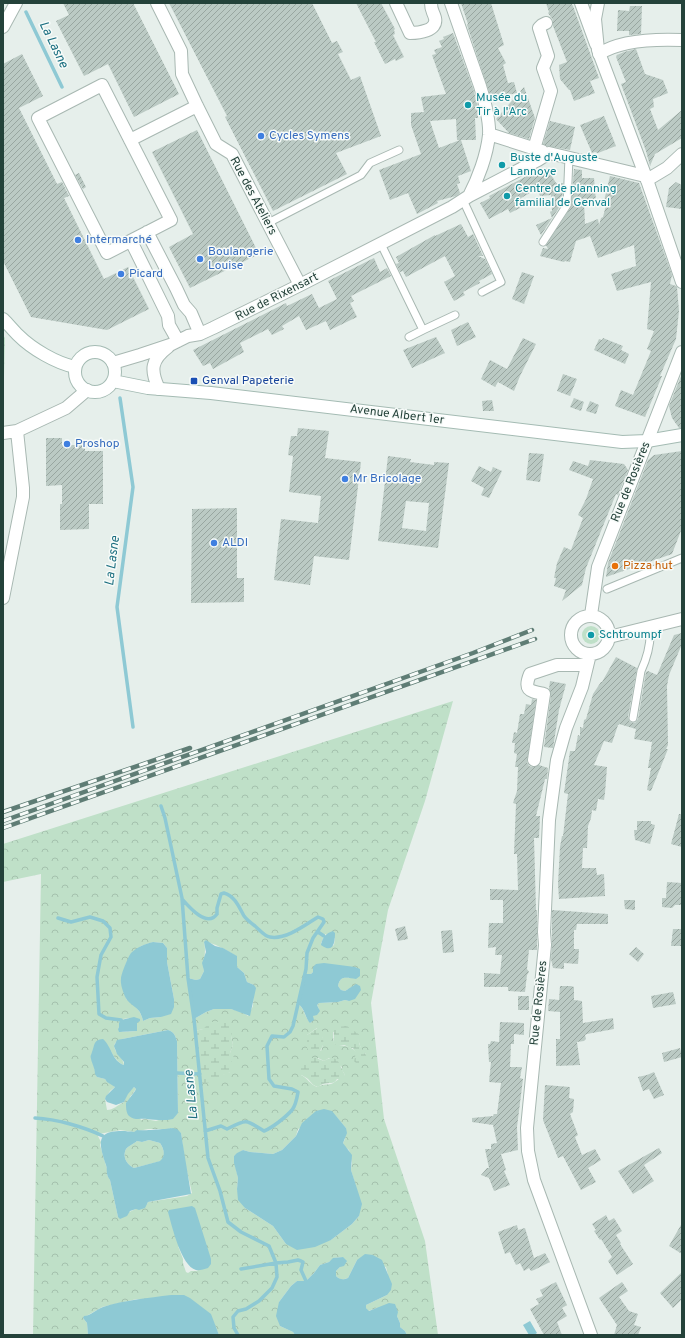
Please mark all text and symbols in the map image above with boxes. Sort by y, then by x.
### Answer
water label: La Lasne [35,19,71,71]
place label: Musée du Tir à l'Arc [476,90,527,120]
marker: Musée du Tir à l'Arc [463,100,473,110]
place label: Cycles Symens [269,128,350,144]
marker: Cycles Symens [256,131,266,141]
place label: Buste d'Auguste Lannoye [510,150,598,180]
street label: Rue des Ateliers [226,154,280,238]
marker: Buste d'Auguste Lannoye [497,160,507,170]
place label: Centre de planning familial de Genval [515,181,617,211]
marker: Centre de planning familial de Genval [502,191,512,201]
place label: Intermarché [86,232,152,248]
marker: Intermarché [73,235,83,245]
place label: Boulangerie Louise [208,244,273,274]
marker: Boulangerie Louise [195,254,205,264]
place label: Picard [129,266,163,282]
marker: Picard [116,269,126,279]
street label: Rue de Rixensart [233,269,321,325]
place label: Genval Papeterie [202,373,294,389]
marker: Genval Papeterie [189,376,199,386]
street label: Avenue Albert 1er [349,401,446,429]
place label: Proshop [75,436,120,452]
marker: Proshop [62,439,72,449]
street label: Rue de Rosières [608,439,654,525]
place label: Mr Bricolage [353,471,421,487]
marker: Mr Bricolage [340,474,350,484]
water label: La Lasne [102,535,124,587]
place label: ALDI [222,535,248,551]
marker: ALDI [209,538,219,548]
place label: Pizza hut [623,558,673,574]
marker: Pizza hut [610,561,620,571]
place label: Schtroumpf [599,627,662,643]
marker: Schtroumpf [586,630,596,640]
street label: Rue de Rosières [527,960,551,1046]
water label: La Lasne [181,1069,203,1121]

